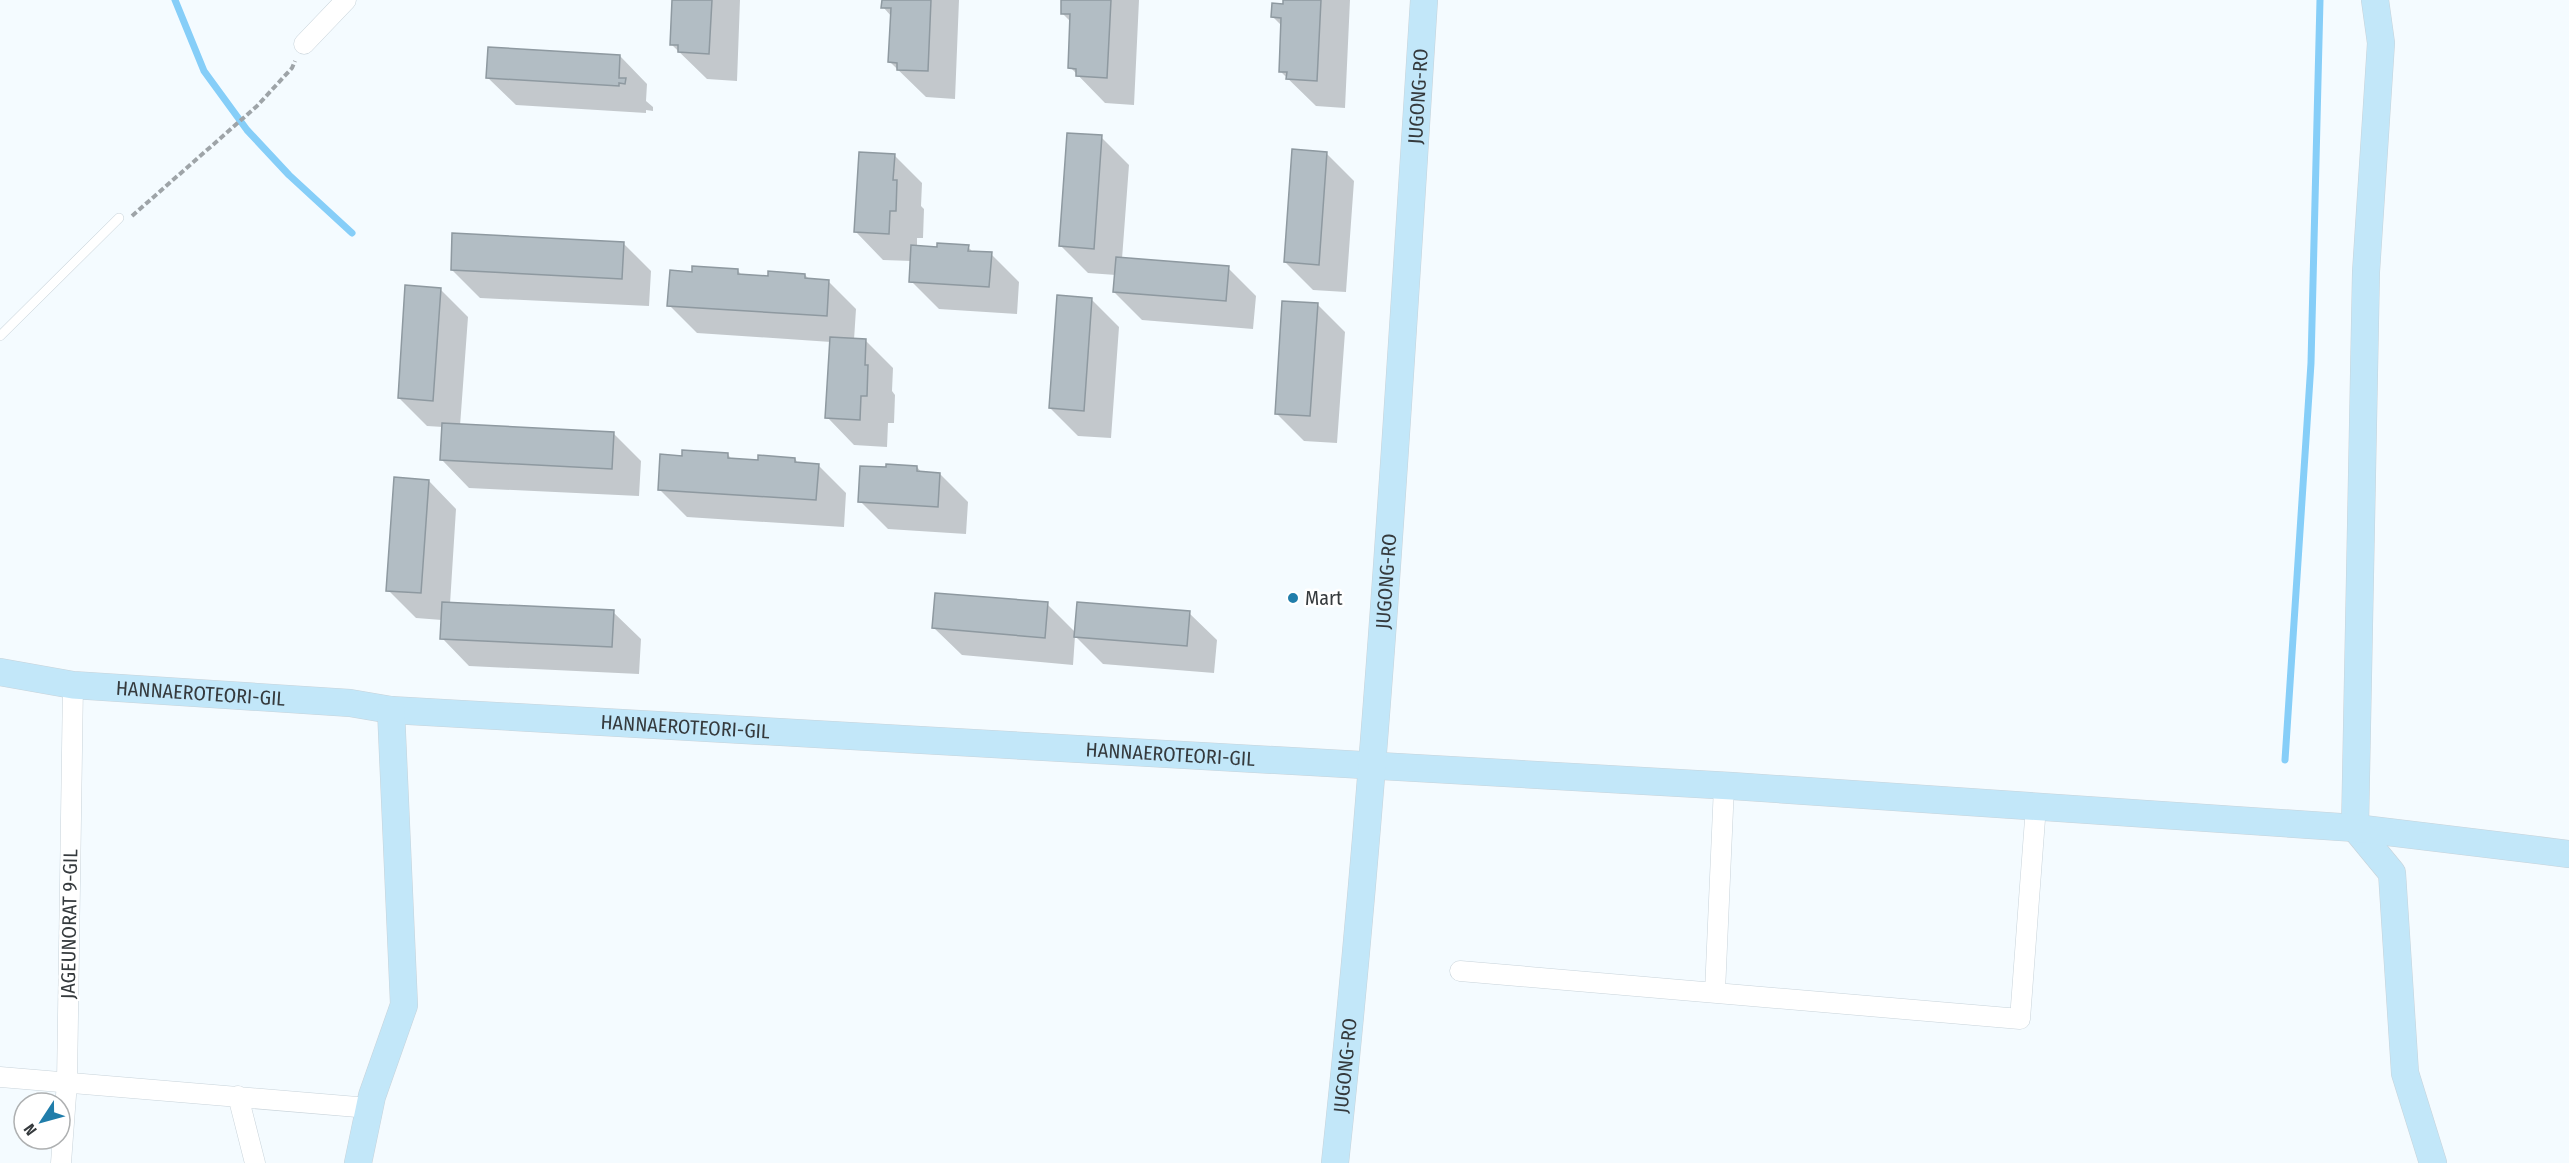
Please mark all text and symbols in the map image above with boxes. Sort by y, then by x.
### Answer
street label: JUGONG-RO [1403,48,1433,145]
street label: JUGONG-RO [1370,533,1401,630]
place label: Mart [1305,586,1343,610]
marker: Mart [1286,591,1300,605]
street label: HANNAEROTEORI-GIL [115,676,286,711]
street label: HANNAEROTEORI-GIL [600,710,771,743]
street label: HANNAEROTEORI-GIL [1085,737,1256,771]
street label: JAGEUNORAT 9-GIL [56,849,82,999]
street label: JUGONG-RO [1328,1017,1362,1114]
north arrow [12,1091,72,1151]
text: N [20,1120,41,1139]

